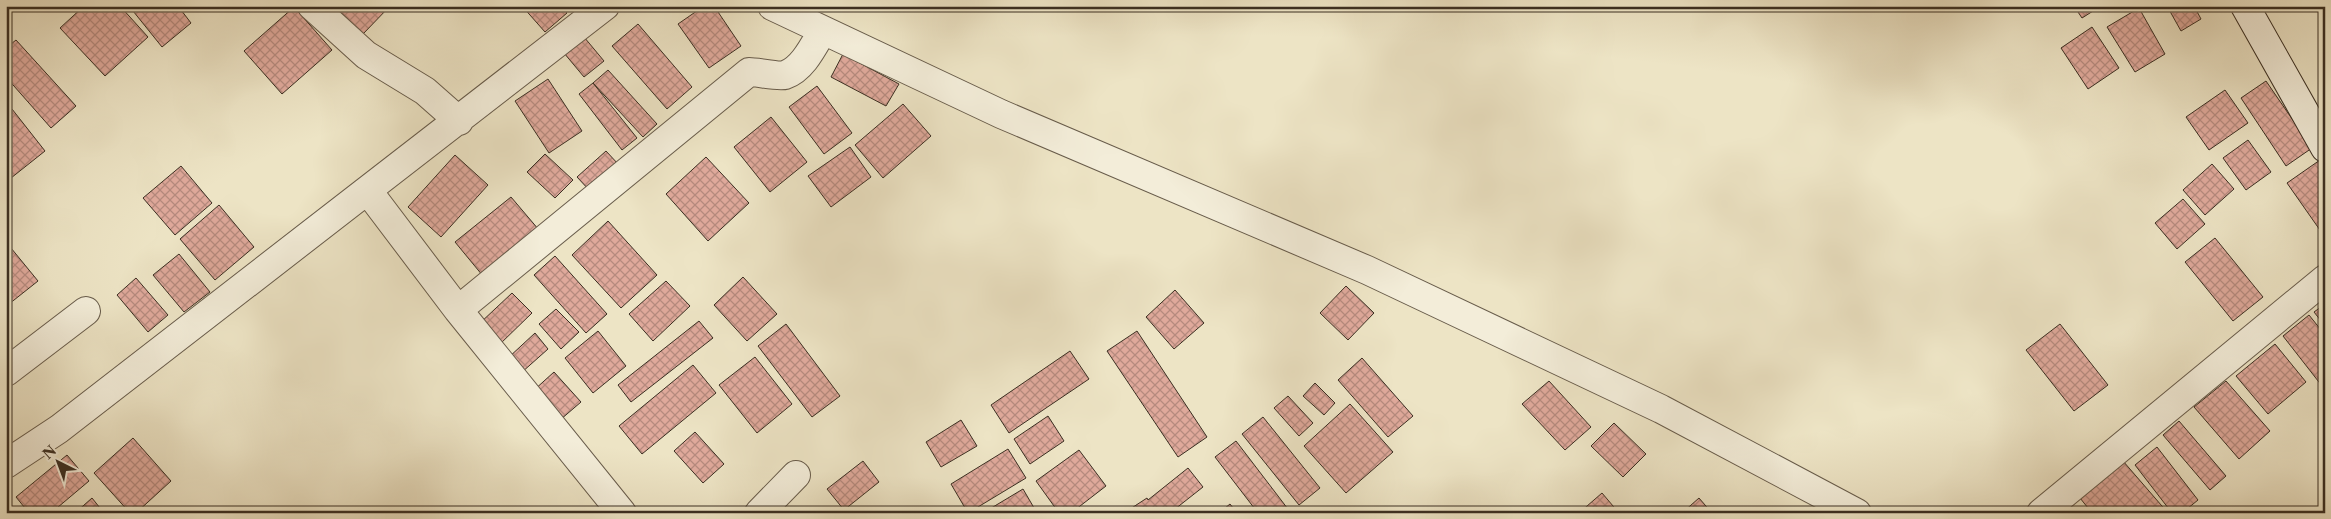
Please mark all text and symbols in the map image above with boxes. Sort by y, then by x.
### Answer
north arrow [32,436,82,486]
text: N [39,442,60,463]

